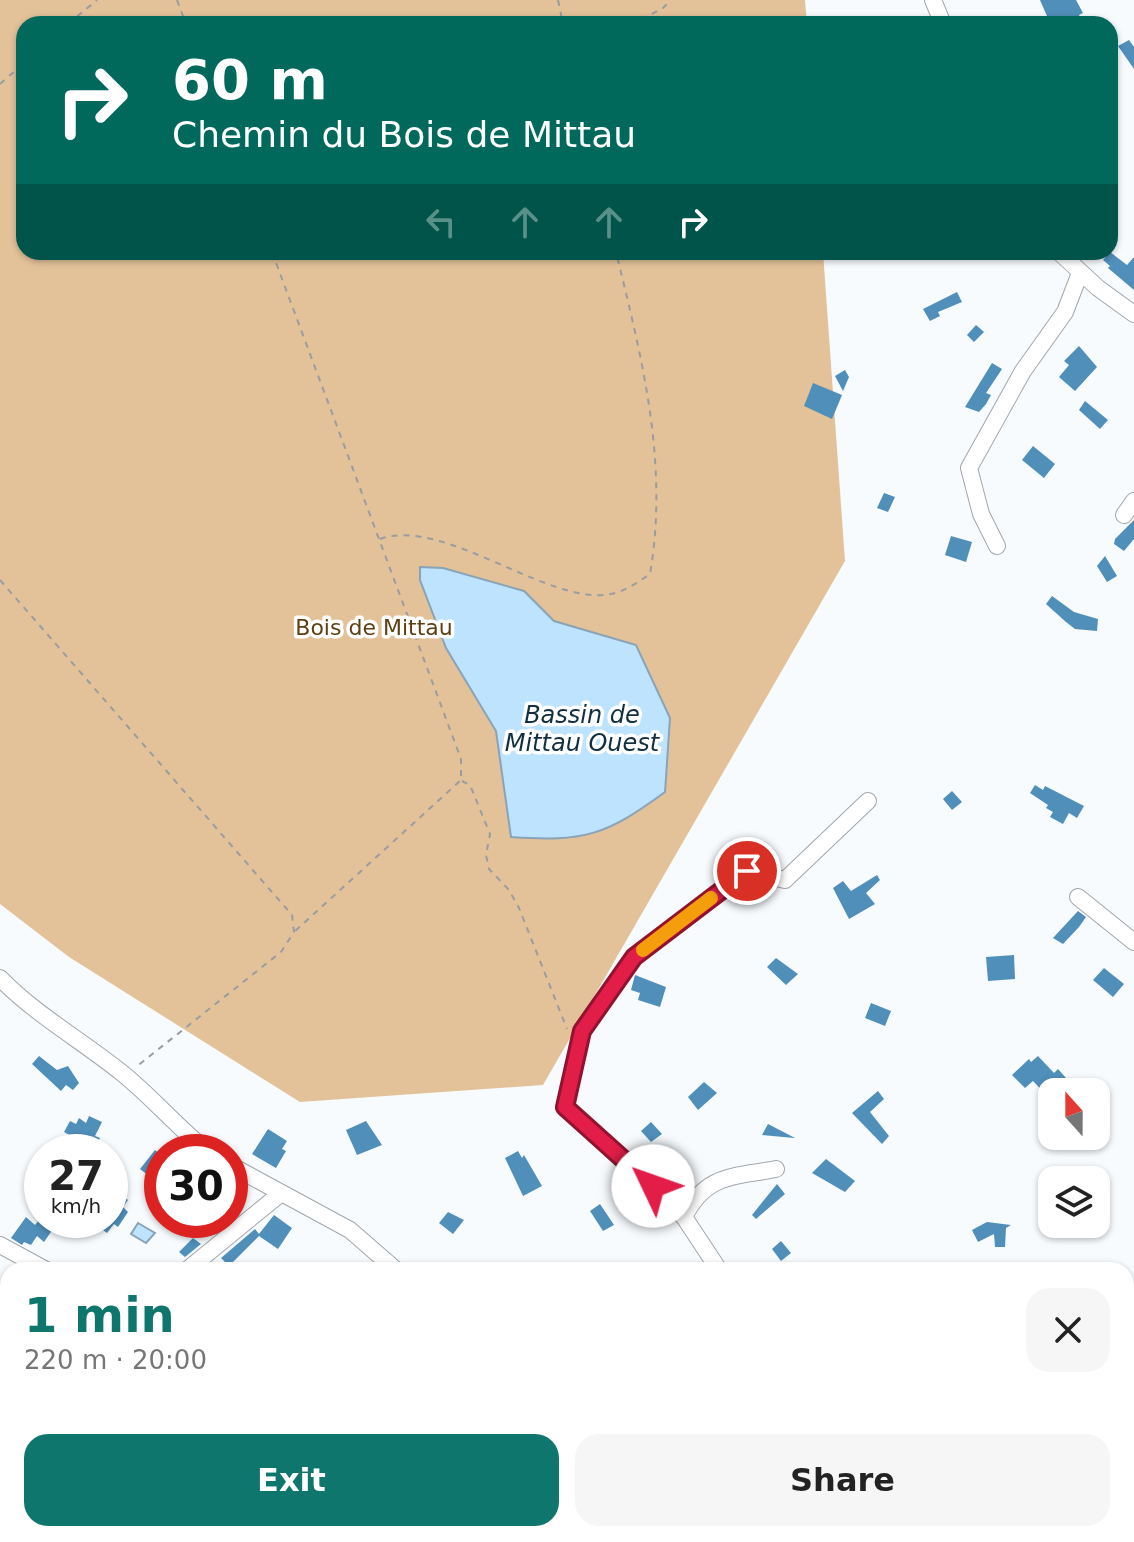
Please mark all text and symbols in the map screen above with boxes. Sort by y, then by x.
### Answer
text: 60 m [172,47,328,112]
icon: right [40,48,144,152]
text: Chemin du Bois de Mittau [172,114,636,155]
icon: left [419,200,463,244]
icon: ahead [503,200,547,244]
icon: ahead [587,200,631,244]
icon: right [671,200,715,244]
park label: Bois de Mittau [295,615,453,640]
water label: Bassin de Mittau Ouest [505,701,661,757]
pin [713,837,781,905]
icon: arrive [725,849,769,893]
north arrow [1038,1078,1110,1150]
map controls [1038,1078,1110,1238]
speed limit sign: 30 [144,1134,248,1238]
position arrow [611,1144,695,1228]
text: 27 [48,1153,104,1199]
button: layers [1038,1166,1110,1238]
text: km/h [51,1194,101,1218]
text: 1 min [24,1287,175,1343]
button: close [1026,1288,1110,1372]
text: 220 m · 20:00 [24,1345,207,1375]
button: Exit [24,1434,559,1526]
button: Share [575,1434,1110,1526]

